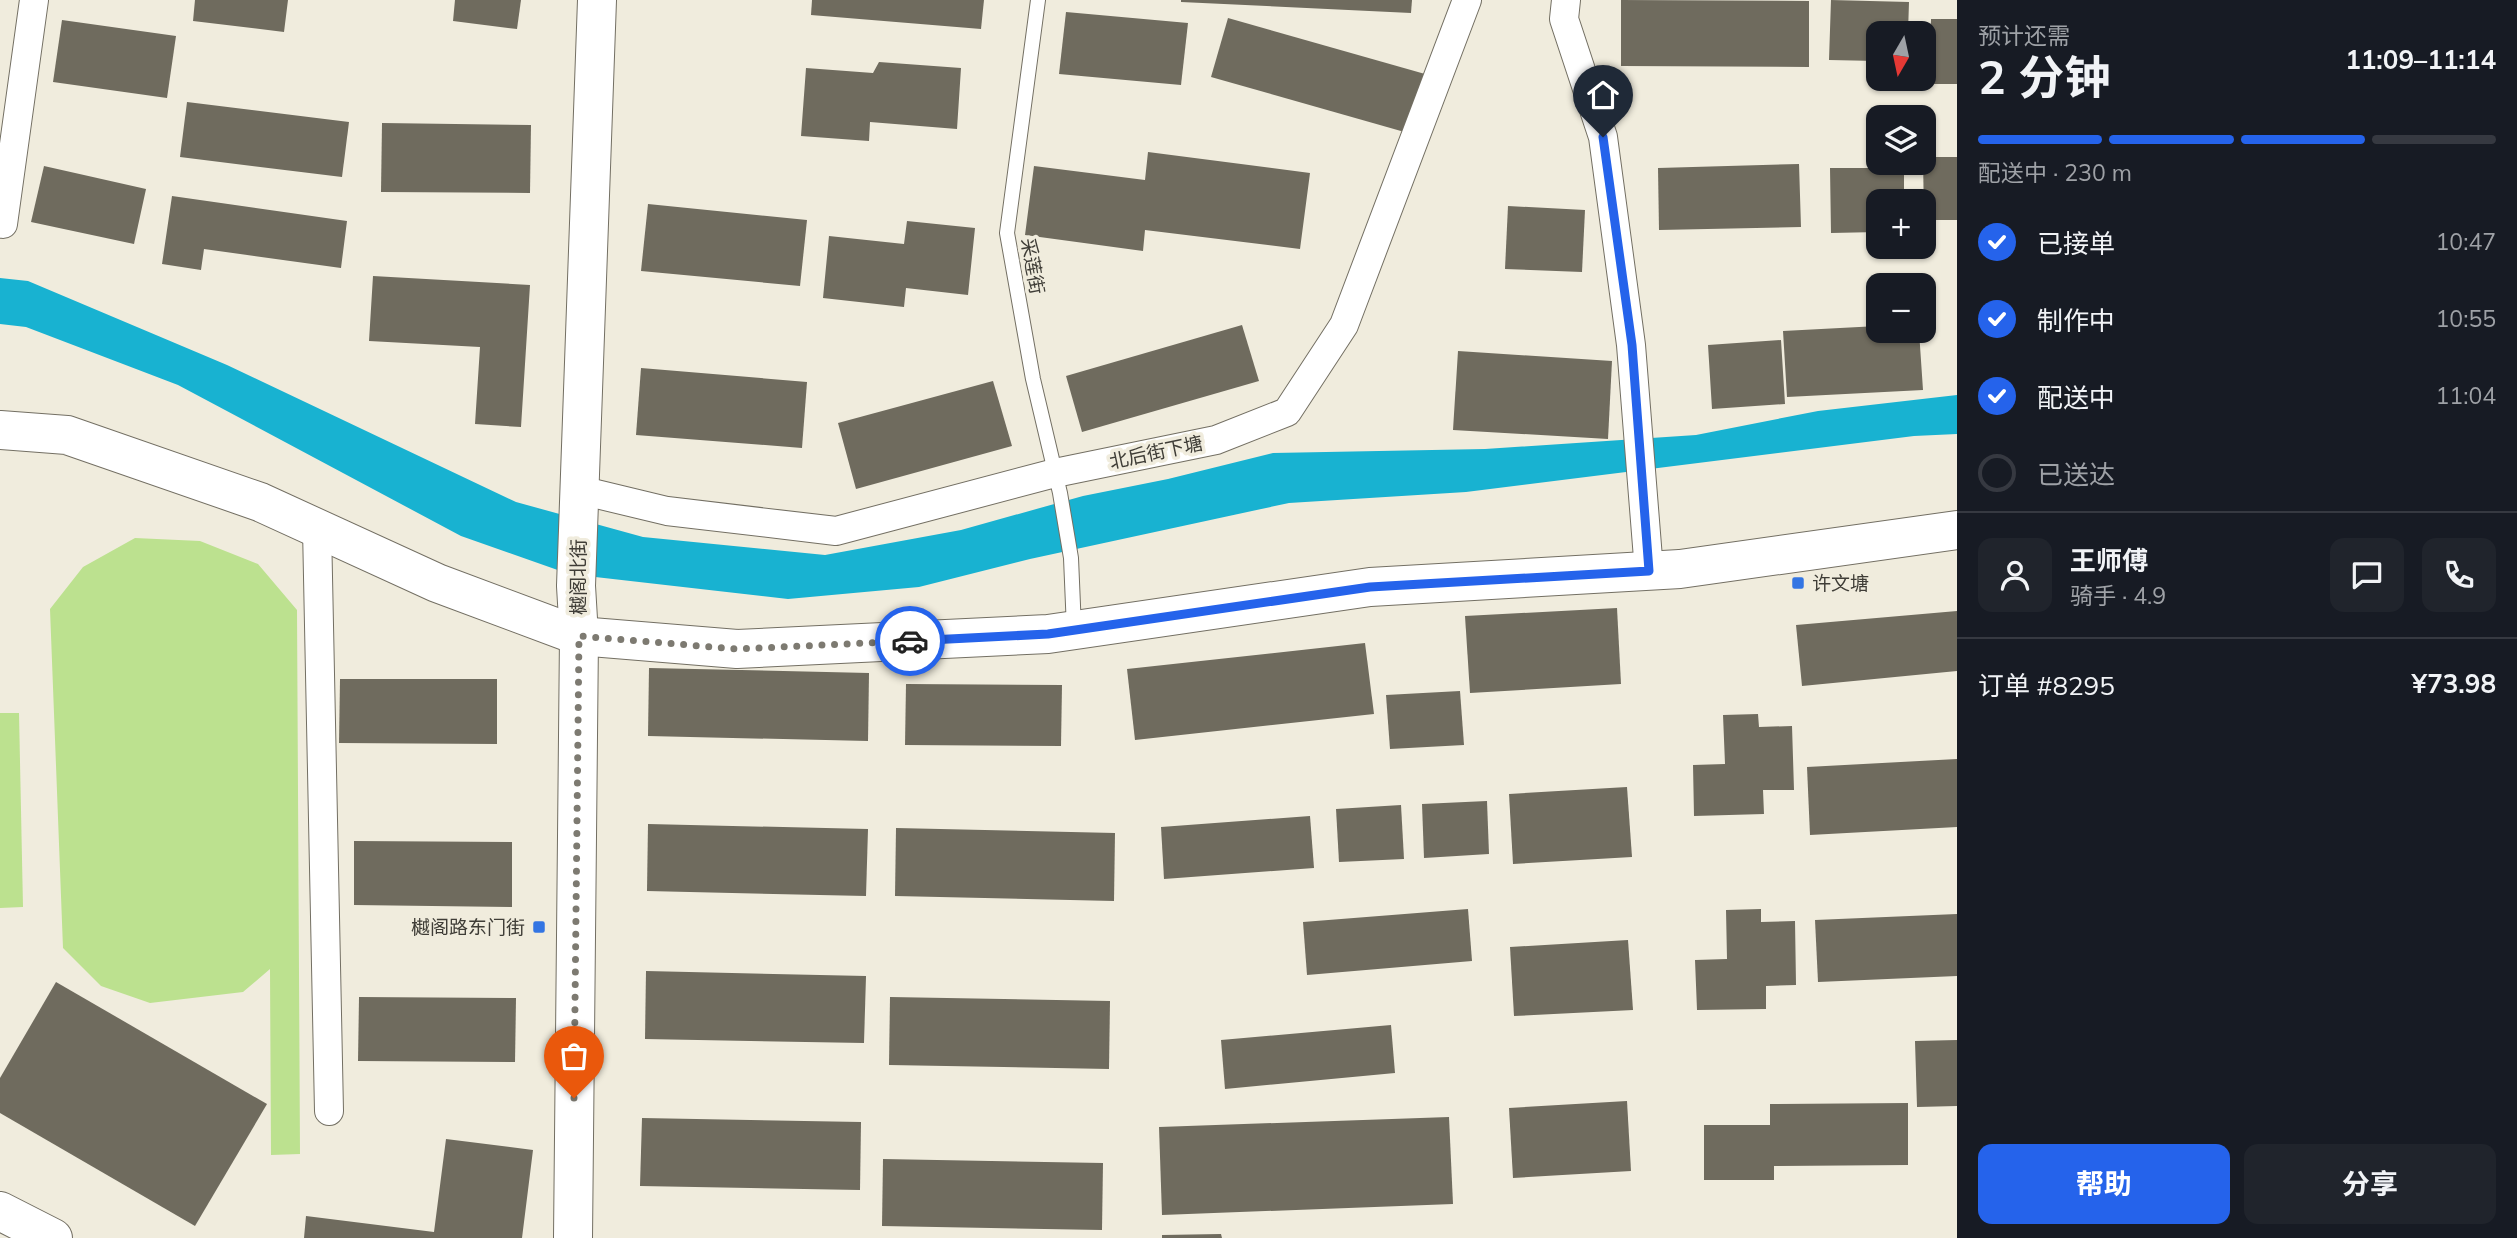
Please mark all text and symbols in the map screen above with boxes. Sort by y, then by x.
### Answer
north arrow [1866,21,1936,91]
map controls [1866,21,1936,343]
text: 预计还需 [1978,21,2070,50]
text: 11:09–11:14 [2345,43,2496,76]
text: 2 分钟 [1978,48,2110,106]
pin [1573,65,1633,137]
icon: home [1584,76,1622,114]
button: layers [1866,105,1936,175]
text: 配送中 · 230 m [1978,158,2132,187]
button: + [1866,189,1936,259]
icon: check [1978,223,2016,261]
text: 已接单 [2037,227,2115,260]
text: 10:47 [2436,227,2496,256]
street label: 采莲街 [1016,236,1050,296]
button: − [1866,273,1936,343]
icon: check [1978,300,2016,338]
text: 制作中 [2037,304,2115,337]
text: 10:55 [2436,304,2496,333]
icon: check [1978,377,2016,415]
text: 配送中 [2037,381,2115,414]
text: 11:04 [2436,381,2496,410]
street label: 北后街下塘 [1107,430,1205,474]
text: 已送达 [2037,458,2115,491]
button: person [1978,538,2052,612]
button: chat [2330,538,2404,612]
button: phone [2422,538,2496,612]
street label: 樾阁北街 [566,539,590,615]
text: 王师傅 [2070,544,2148,577]
place label: 许文塘 [1812,571,1869,595]
marker: 许文塘 [1790,575,1806,591]
text: 骑手 · 4.9 [2070,581,2166,610]
courier [875,606,945,676]
icon: car [891,622,929,660]
text: ¥73.98 [2412,667,2496,700]
text: 订单 #8295 [1978,669,2115,702]
place label: 樾阁路东门街 [411,915,525,939]
marker: 樾阁路东门街 [531,919,547,935]
pin [544,1026,604,1098]
icon: bag [555,1037,593,1075]
button: 帮助 [1978,1144,2230,1224]
button: 分享 [2244,1144,2496,1224]

